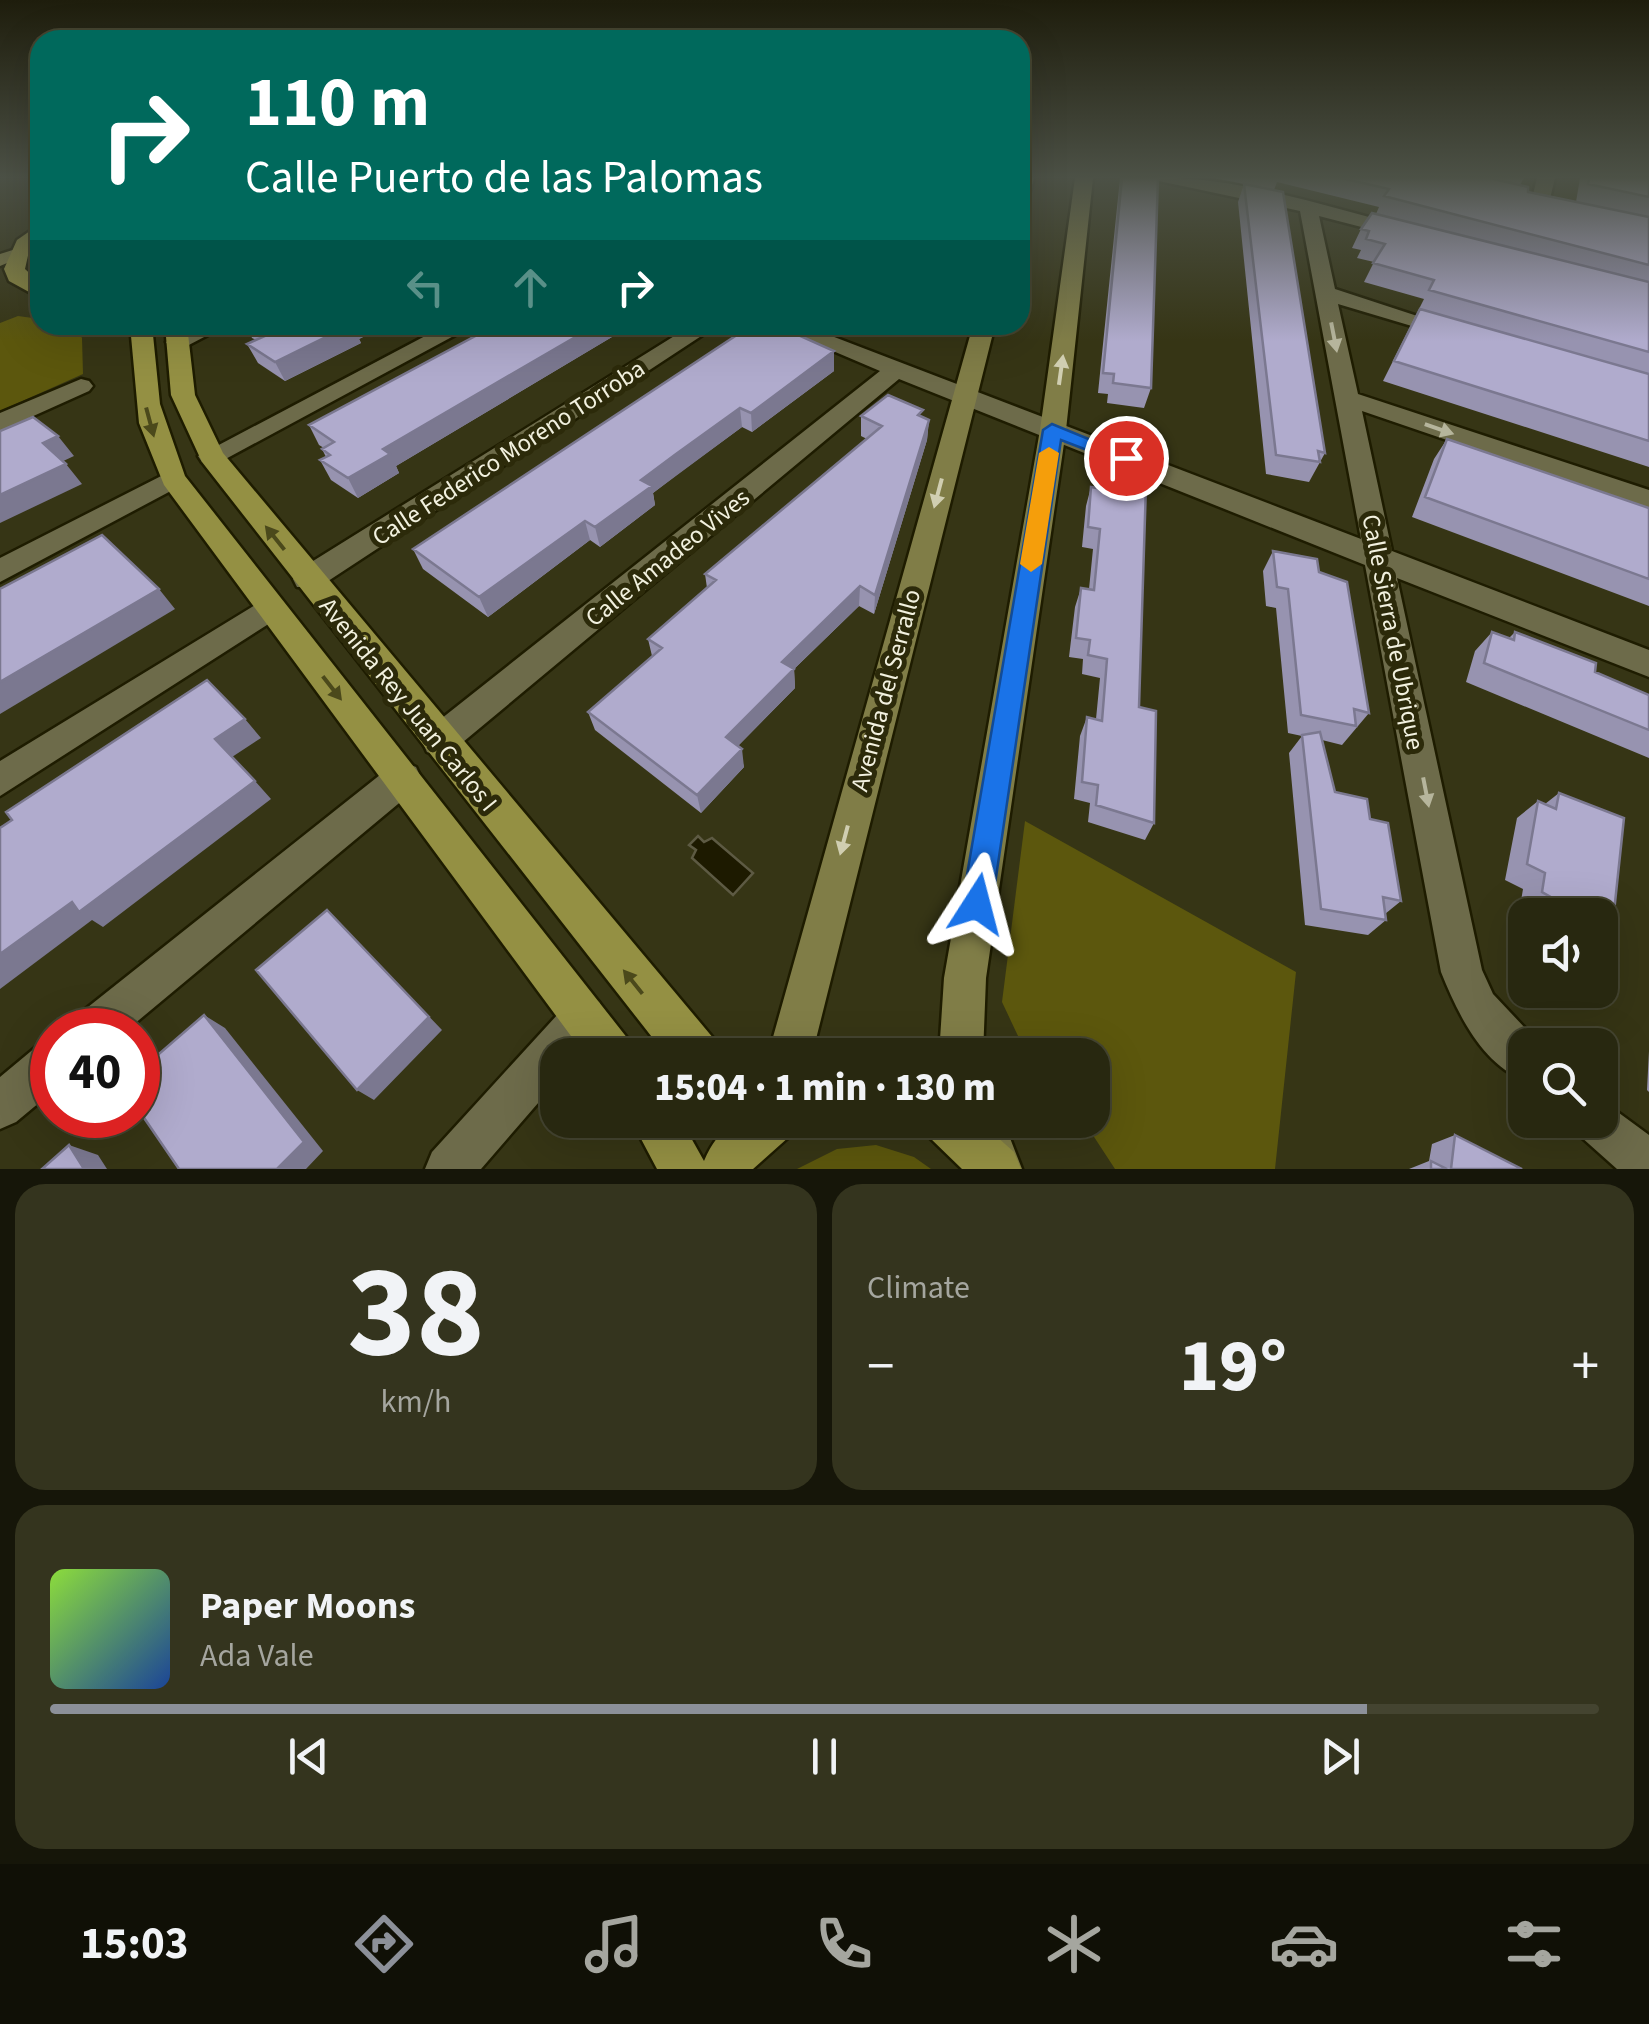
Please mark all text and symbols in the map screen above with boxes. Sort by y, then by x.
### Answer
text: 110 m [245,53,430,153]
icon: right [80,70,210,200]
text: Calle Puerto de las Palomas [245,146,763,210]
icon: left [398,260,453,315]
icon: ahead [503,260,558,315]
icon: right [608,260,663,315]
one-way arrow [1326,322,1342,353]
street label: Calle Federico Moreno Torroba [365,351,652,555]
one-way arrow [1053,354,1069,385]
one-way arrow [142,407,158,438]
pin [1084,416,1169,501]
one-way arrow [1424,423,1454,438]
icon: arrive [1099,431,1154,486]
one-way arrow [930,478,946,509]
street label: Calle Amadeo Vives [578,480,758,635]
street label: Calle Sierra de Ubrique [1353,511,1434,753]
one-way arrow [266,525,286,551]
street label: Avenida del Serrallo [842,585,930,795]
street label: Avenida Rey Juan Carlos I [310,590,506,819]
one-way arrow [322,675,342,701]
one-way arrow [1419,777,1435,808]
one-way arrow [836,825,852,856]
position arrow [925,852,1029,956]
map controls [1508,898,1618,1138]
button: sound [1508,898,1618,1008]
one-way arrow [623,969,644,994]
speed limit sign: 40 [30,1008,160,1138]
button: search [1508,1028,1618,1138]
text: 15:04 · 1 min · 130 m [654,1061,996,1115]
text: 38 [347,1221,485,1406]
text: Climate [867,1265,970,1311]
text: 19° [1179,1313,1287,1420]
text: − [867,1328,894,1406]
text: + [1572,1328,1599,1406]
text: km/h [381,1379,451,1425]
text: Paper Moons [200,1579,415,1633]
text: Ada Vale [200,1633,314,1679]
icon: previous [281,1729,336,1784]
icon: pause [797,1729,852,1784]
icon: next [1313,1729,1368,1784]
icon: directions [349,1909,419,1979]
icon: music [579,1909,649,1979]
icon: phone [809,1909,879,1979]
icon: climate [1039,1909,1109,1979]
icon: car [1269,1909,1339,1979]
icon: filters [1499,1909,1569,1979]
text: 15:03 [80,1912,189,1976]

